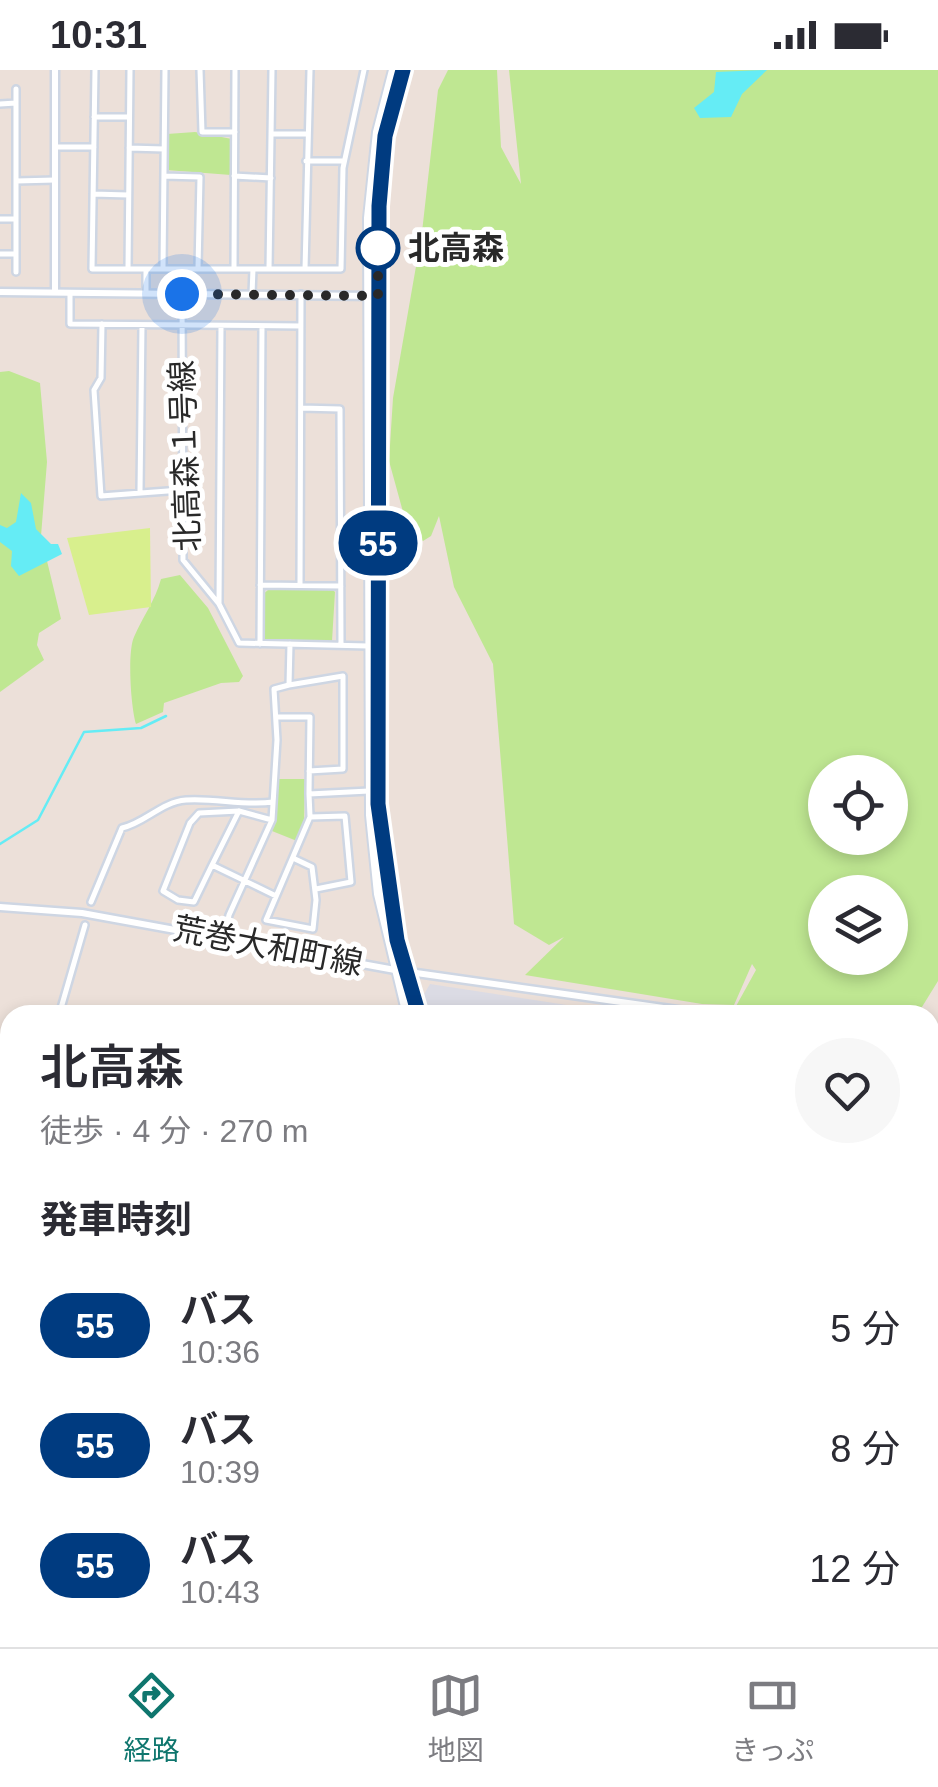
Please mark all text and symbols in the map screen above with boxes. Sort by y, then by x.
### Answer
text: 10:31 [50,14,147,56]
marker: 北高森 [357,227,399,269]
place label: 北高森 [408,230,504,266]
your location [157,269,207,319]
street label: 北高森１号線 [164,359,206,553]
line badge: 55 [333,510,423,576]
text: 55 [359,524,397,563]
map controls [808,755,908,975]
button: locate [808,755,908,855]
button: layers [808,875,908,975]
street label: 荒巻大和町線 [170,910,366,982]
button: heart [795,1038,900,1143]
text: 北高森 [40,1041,184,1094]
text: 徒歩 · 4 分 · 270 m [40,1113,309,1149]
text: 発車時刻 [40,1199,192,1241]
text: バス [180,1289,256,1331]
text: 55 [76,1306,114,1345]
text: 5 分 [830,1308,900,1350]
text: 10:36 [180,1334,260,1370]
text: バス [180,1409,256,1451]
text: 55 [76,1426,114,1465]
text: 8 分 [830,1428,900,1470]
text: 10:39 [180,1454,260,1490]
text: バス [180,1529,256,1571]
text: 55 [76,1546,114,1585]
text: 12 分 [809,1548,900,1590]
text: 10:43 [180,1574,260,1610]
tab: 経路 [124,1668,180,1768]
tab: 地図 [428,1668,484,1768]
tab: きっぷ [731,1668,814,1768]

